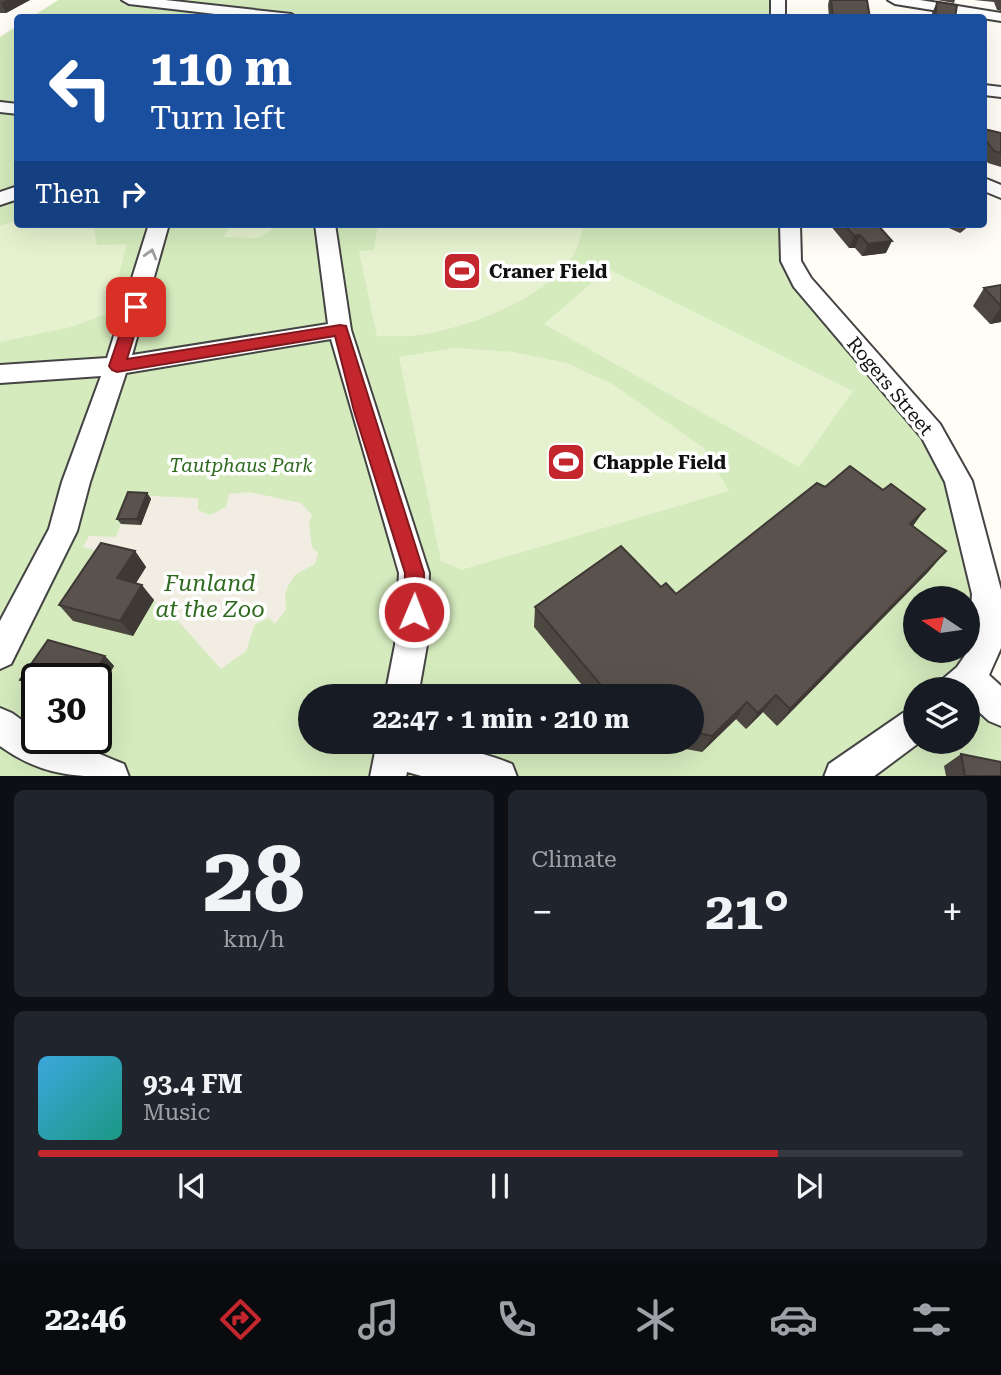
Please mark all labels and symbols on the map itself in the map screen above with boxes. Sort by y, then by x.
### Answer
one-way arrow [143,248,158,260]
sports icon: Craner Field [441,250,483,292]
place label: Craner Field [489,260,608,283]
pin [106,277,166,337]
street label: Rogers Street [842,332,938,440]
sports icon: Chapple Field [545,441,587,483]
place label: Chapple Field [593,451,727,474]
park label: Tautphaus Park [169,454,313,477]
park label: Funland at the Zoo [155,570,265,623]
position arrow [377,575,451,649]
north arrow [903,586,980,663]
speed limit sign: 30 [21,663,112,754]

